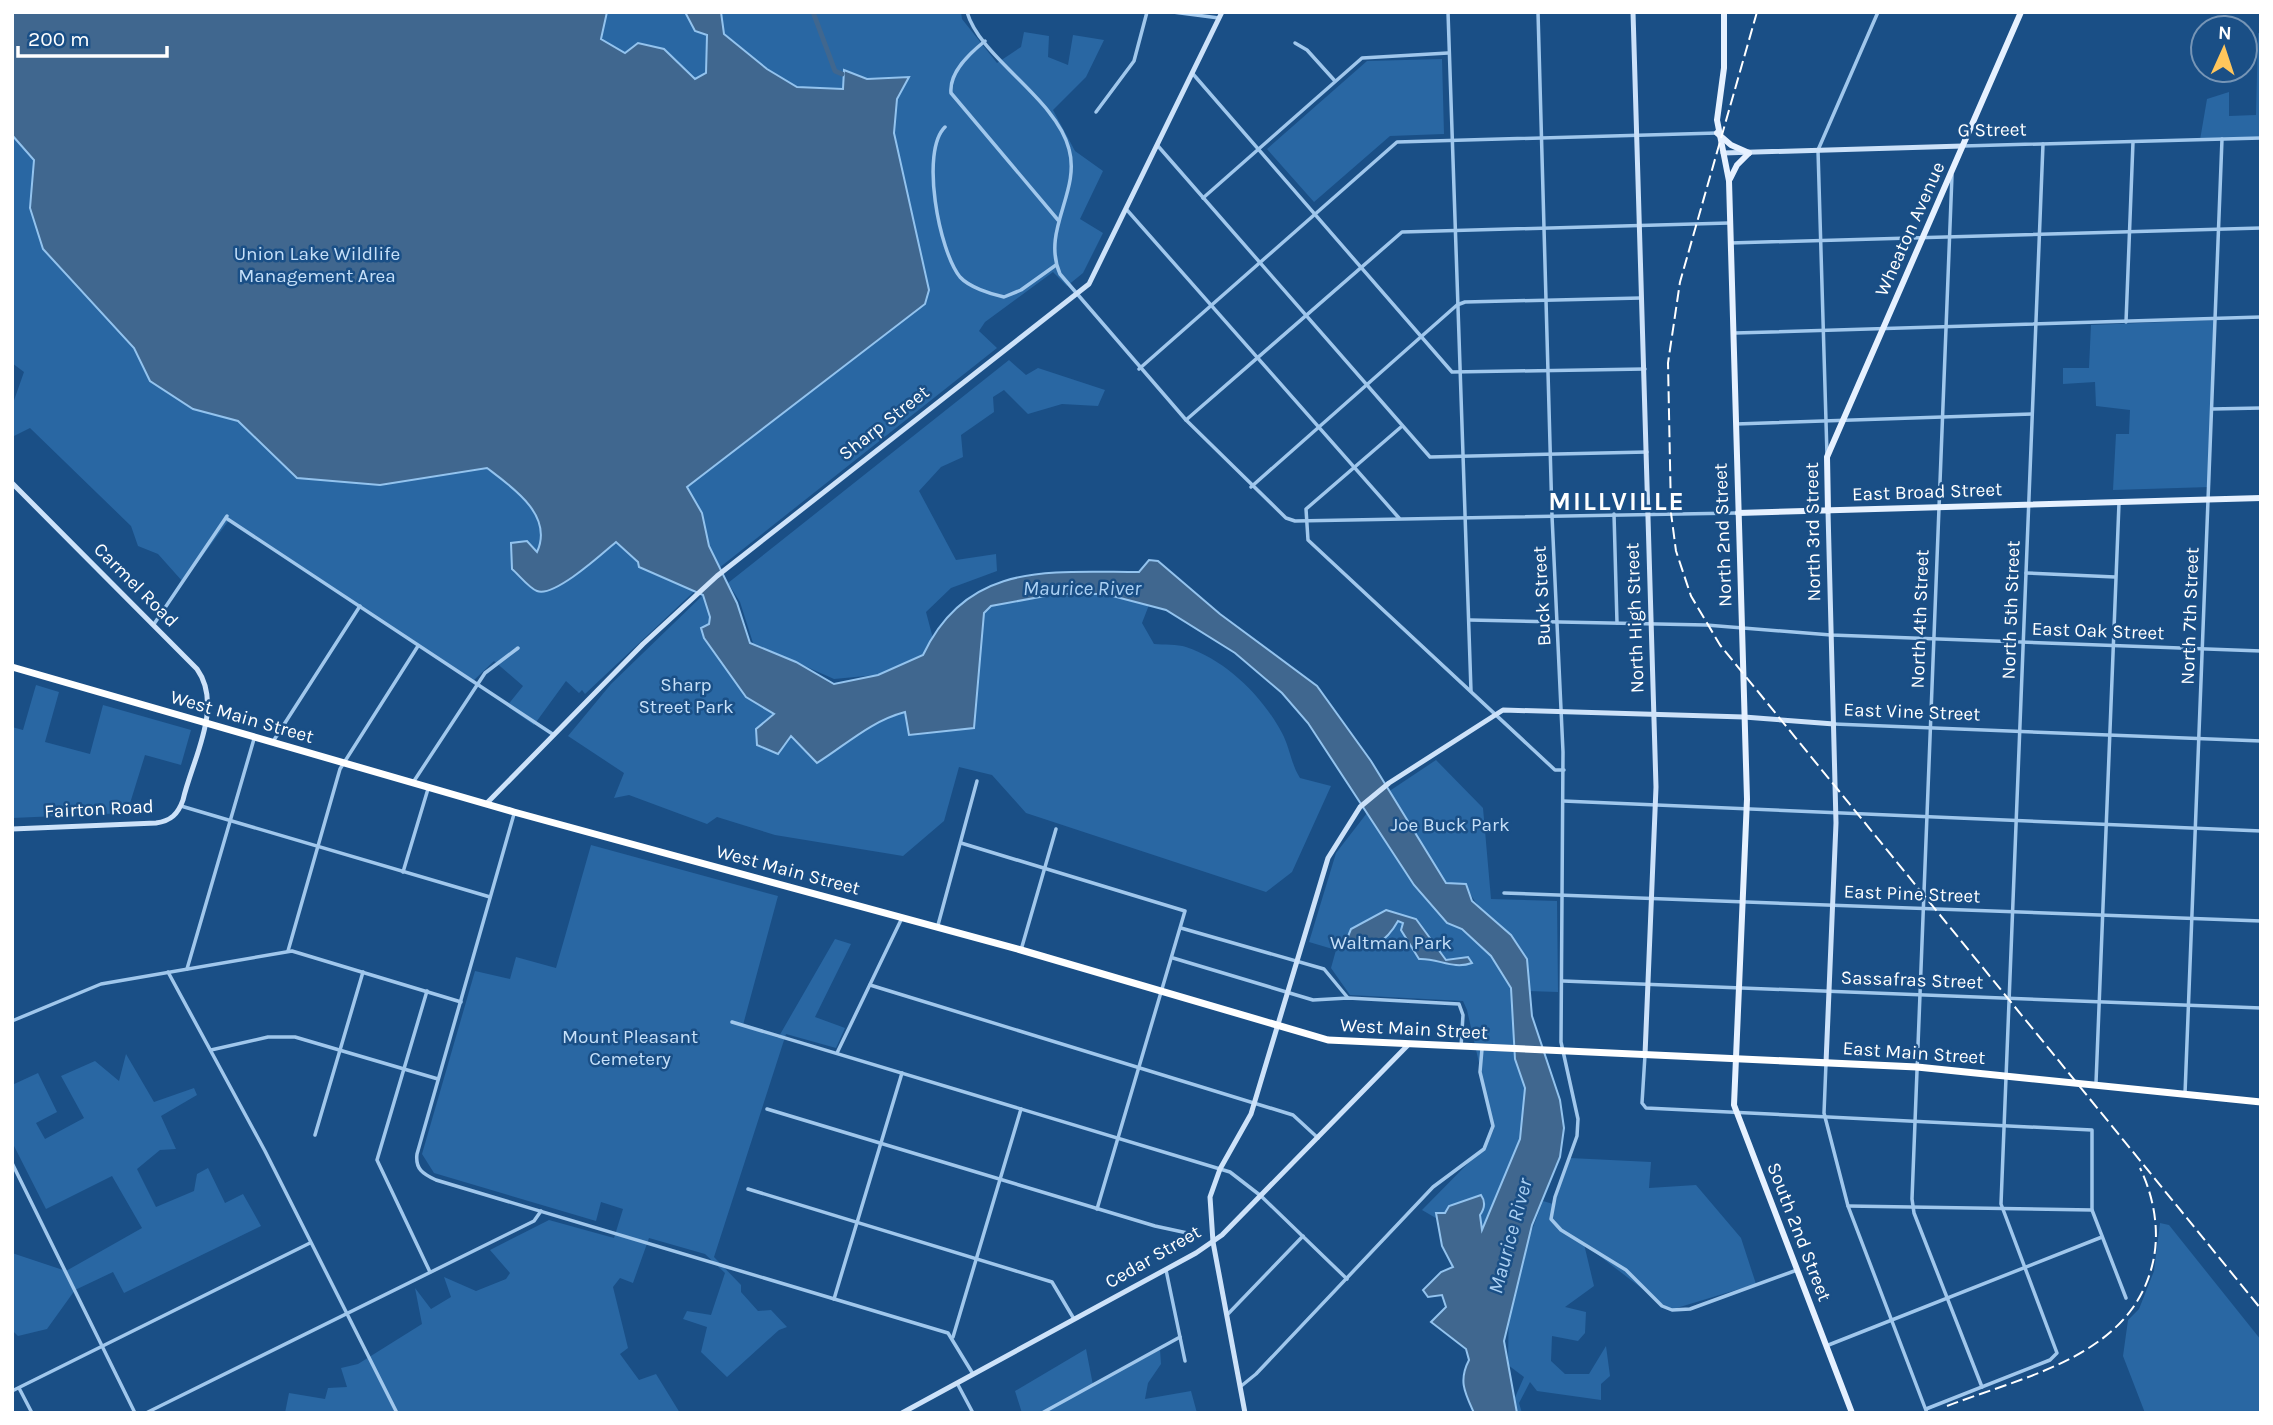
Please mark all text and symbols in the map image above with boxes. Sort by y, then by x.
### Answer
scale bar [18,14,166,58]
north arrow [2189,14,2259,84]
text: N [2217,22,2232,44]
text: 200 m [28,27,90,51]
street label: G Street [1957,118,2027,142]
street label: Wheaton Avenue [1871,158,1949,300]
park label: Union Lake Wildlife Management Area [234,243,400,287]
street label: Sharp Street [835,381,933,465]
street label: North 3rd Street [1801,462,1825,602]
street label: North 2nd Street [1709,463,1737,607]
street label: East Broad Street [1852,478,2002,506]
district label: MILLVILLE [1548,486,1686,517]
street label: Carmel Road [89,538,183,632]
street label: North 5th Street [1998,540,2024,680]
street label: North High Street [1621,542,1649,694]
street label: Buck Street [1528,545,1556,647]
street label: North 7th Street [2177,547,2203,685]
street label: North 4th Street [1907,549,1933,689]
water label: Maurice River [1023,576,1142,600]
street label: East Oak Street [2031,618,2165,644]
park label: Sharp Street Park [638,674,734,718]
street label: West Main Street [168,686,316,748]
street label: East Vine Street [1843,699,1981,725]
street label: Fairton Road [44,795,154,823]
park label: Joe Buck Park [1390,814,1510,836]
street label: West Main Street [714,840,862,900]
street label: East Pine Street [1843,881,1981,907]
park label: Waltman Park [1330,932,1452,954]
street label: Sassafras Street [1840,967,1984,993]
street label: West Main Street [1339,1014,1489,1044]
park label: Mount Pleasant Cemetery [562,1026,698,1070]
street label: East Main Street [1842,1037,1986,1069]
street label: South 2nd Street [1762,1159,1836,1305]
water label: Maurice River [1483,1175,1537,1296]
street label: Cedar Street [1101,1221,1205,1293]

